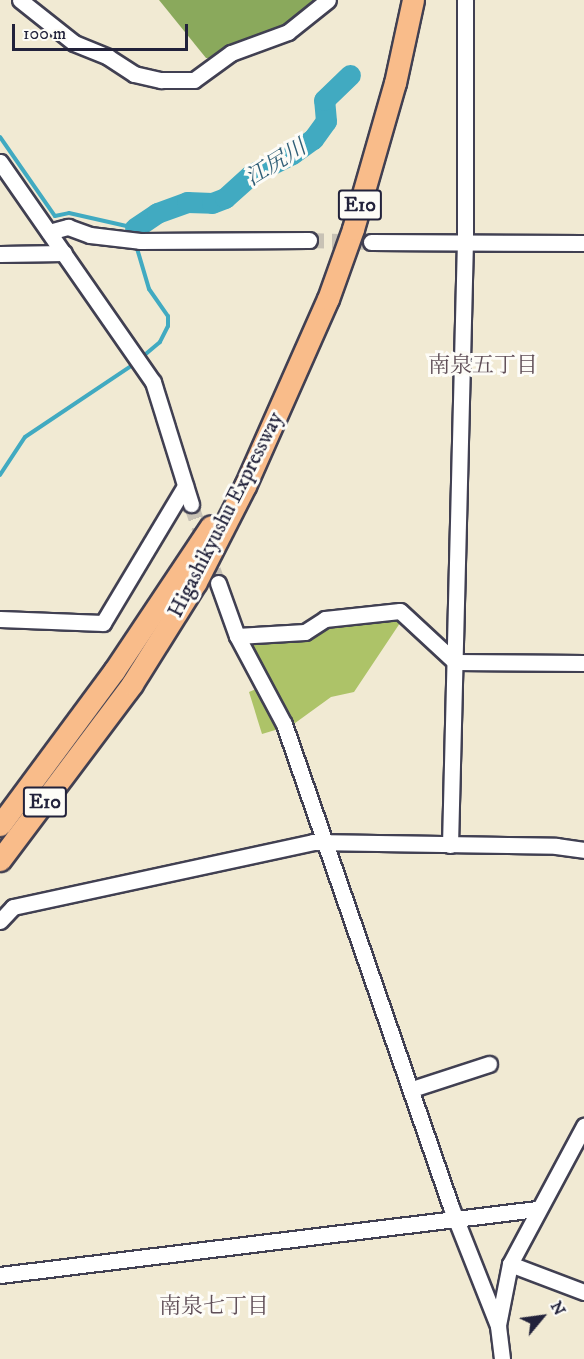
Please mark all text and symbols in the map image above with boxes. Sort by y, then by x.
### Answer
scale bar [15,12,190,50]
text: 100 m [23,23,66,45]
water label: 江尻川 [241,134,311,192]
road number: E10 [338,188,382,222]
district label: 南泉五丁目 [428,353,538,379]
street label: Higashikyushu Expressway [163,408,289,622]
road number: E10 [22,785,68,819]
north arrow [512,1287,572,1347]
district label: 南泉七丁目 [159,1294,269,1320]
text: N [546,1298,570,1319]

